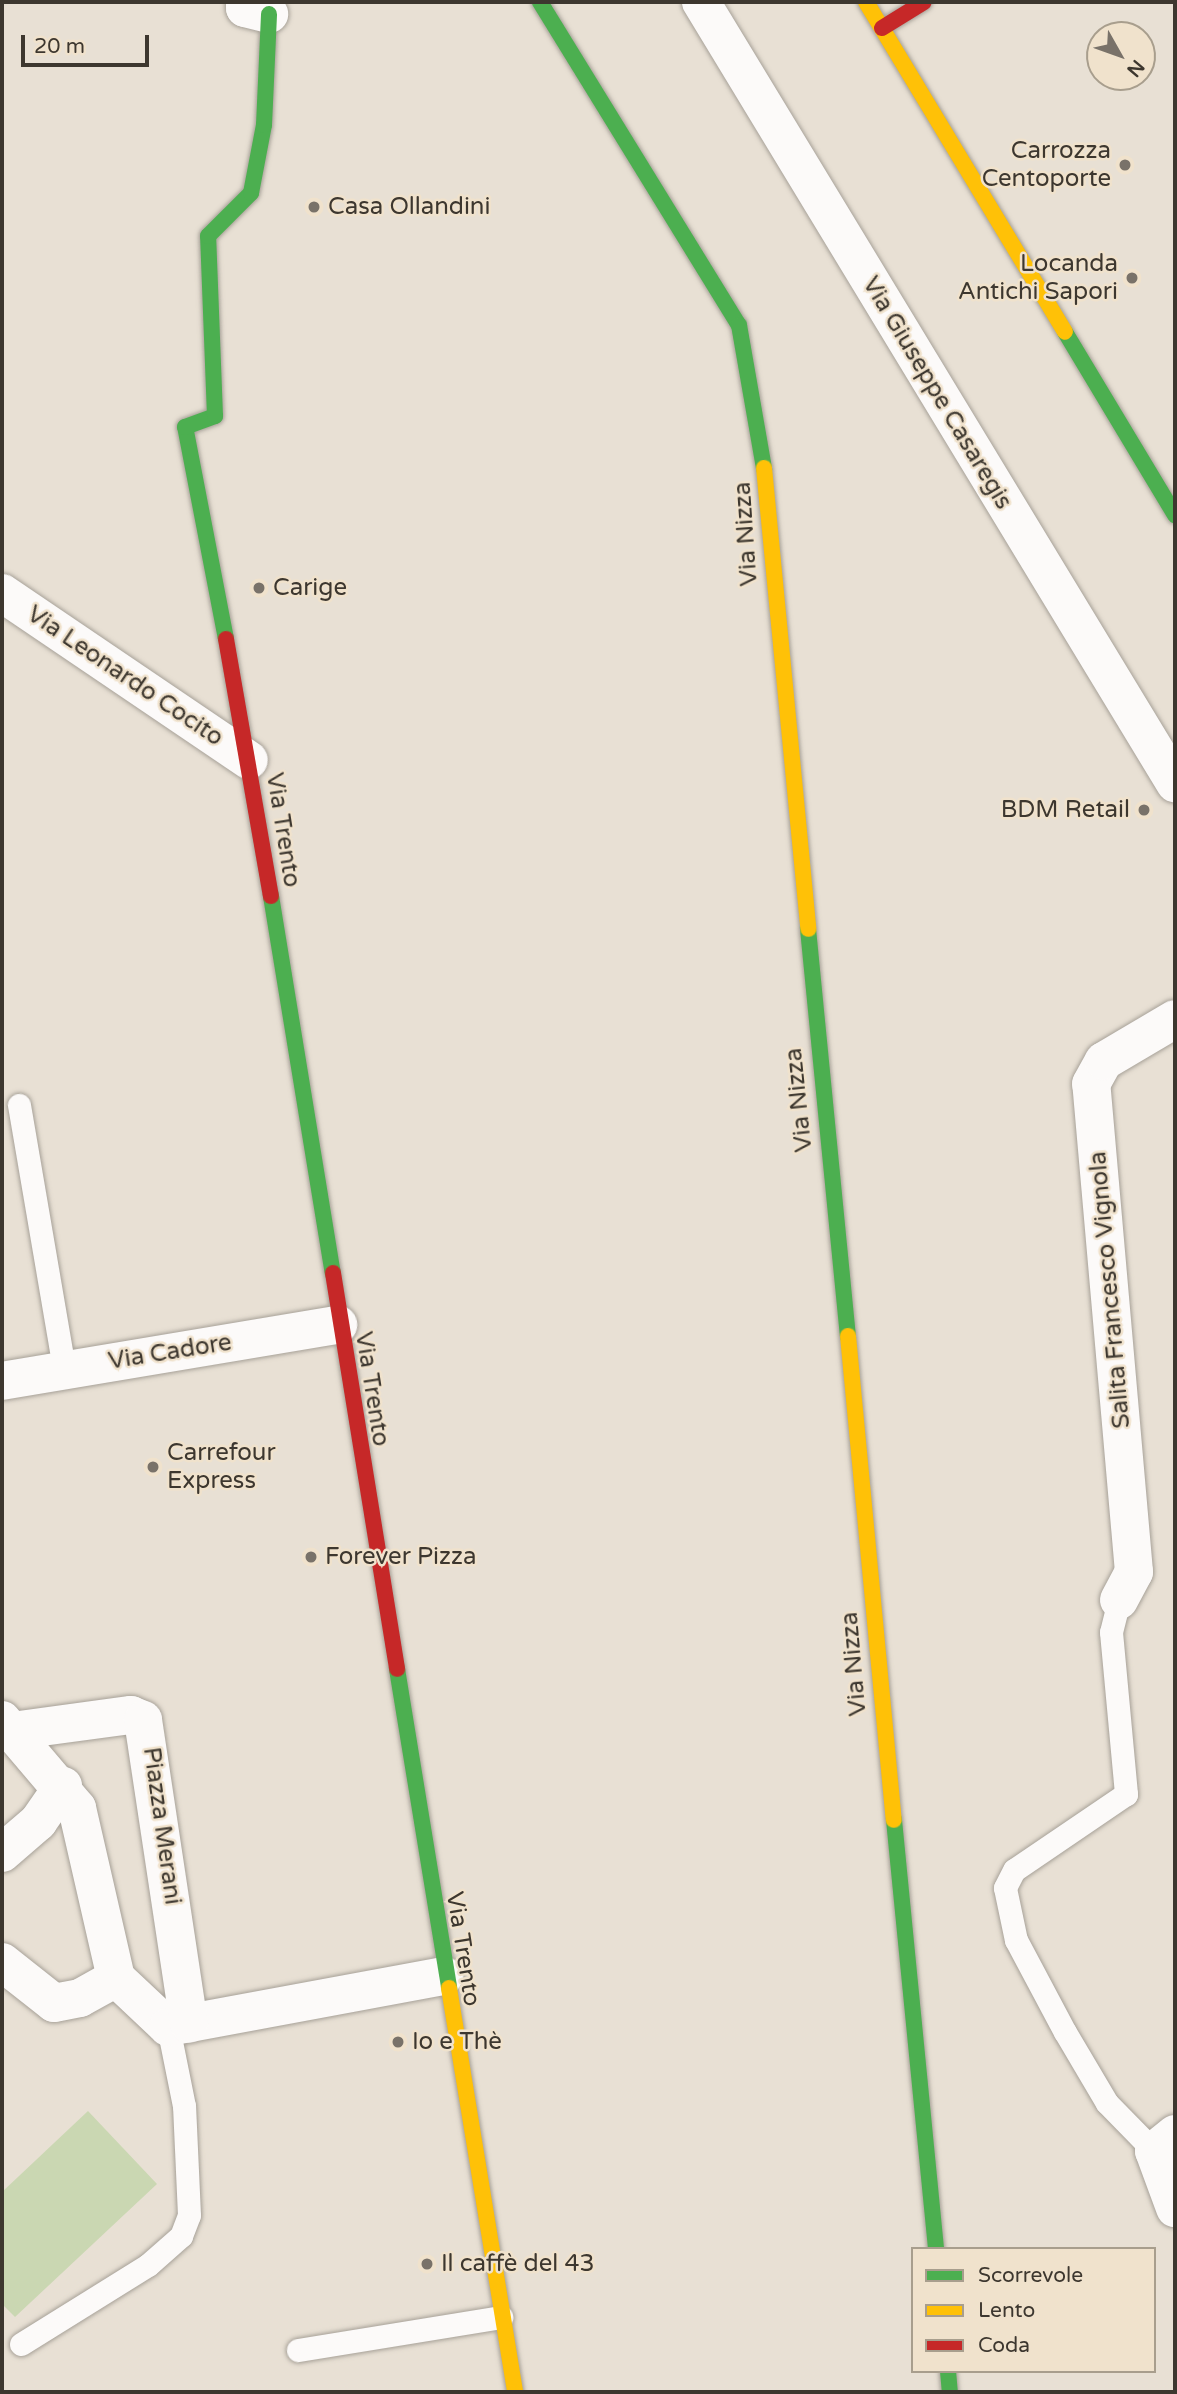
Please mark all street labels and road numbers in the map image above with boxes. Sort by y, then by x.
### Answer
street label: Via Giuseppe Casaregis [856,271,1018,515]
street label: Via Nizza [728,481,764,587]
street label: Via Leonardo Cocito [21,600,229,752]
street label: Via Trento [260,771,306,889]
street label: Via Nizza [779,1047,819,1153]
street label: Salita Francesco Vignola [1084,1150,1136,1430]
street label: Via Cadore [106,1328,234,1376]
street label: Via Trento [349,1330,395,1448]
street label: Via Nizza [835,1611,873,1717]
street label: Piazza Merani [137,1745,187,1907]
street label: Via Trento [440,1890,486,2008]

